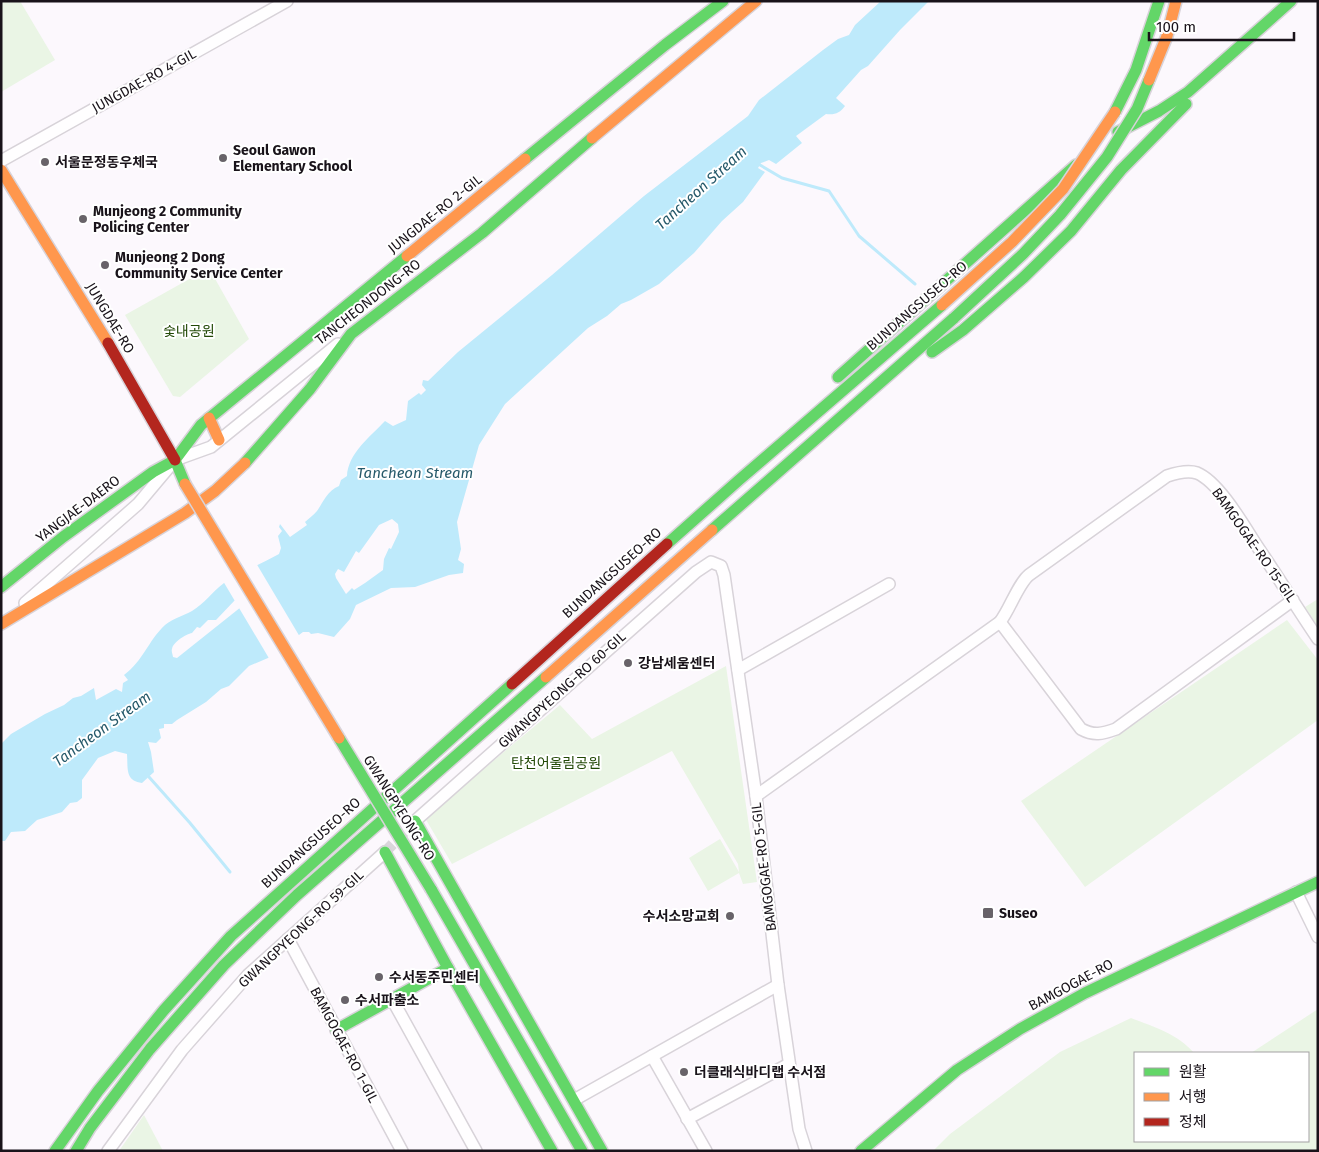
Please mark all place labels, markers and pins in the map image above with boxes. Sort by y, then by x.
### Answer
place label: Seoul Gawon Elementary School [233,142,353,175]
marker: Seoul Gawon Elementary School [217,152,229,164]
place label: 서울문정동우체국 [55,154,158,171]
marker: 서울문정동우체국 [39,156,51,168]
place label: Munjeong 2 Community Policing Center [93,203,243,236]
marker: Munjeong 2 Community Policing Center [77,213,89,225]
place label: Munjeong 2 Dong Community Service Center [115,249,283,282]
marker: Munjeong 2 Dong Community Service Center [99,259,111,271]
place label: 강남세움센터 [638,655,715,672]
marker: 강남세움센터 [622,657,634,669]
place label: Suseo [999,905,1038,922]
marker: Suseo [981,906,995,920]
place label: 수서소망교회 [643,908,720,925]
marker: 수서소망교회 [724,910,736,922]
place label: 수서동주민센터 [389,969,479,986]
marker: 수서동주민센터 [373,971,385,983]
place label: 수서파출소 [355,992,420,1009]
marker: 수서파출소 [339,994,351,1006]
place label: 더클래식바디랩 수서점 [694,1064,826,1081]
marker: 더클래식바디랩 수서점 [678,1066,690,1078]

